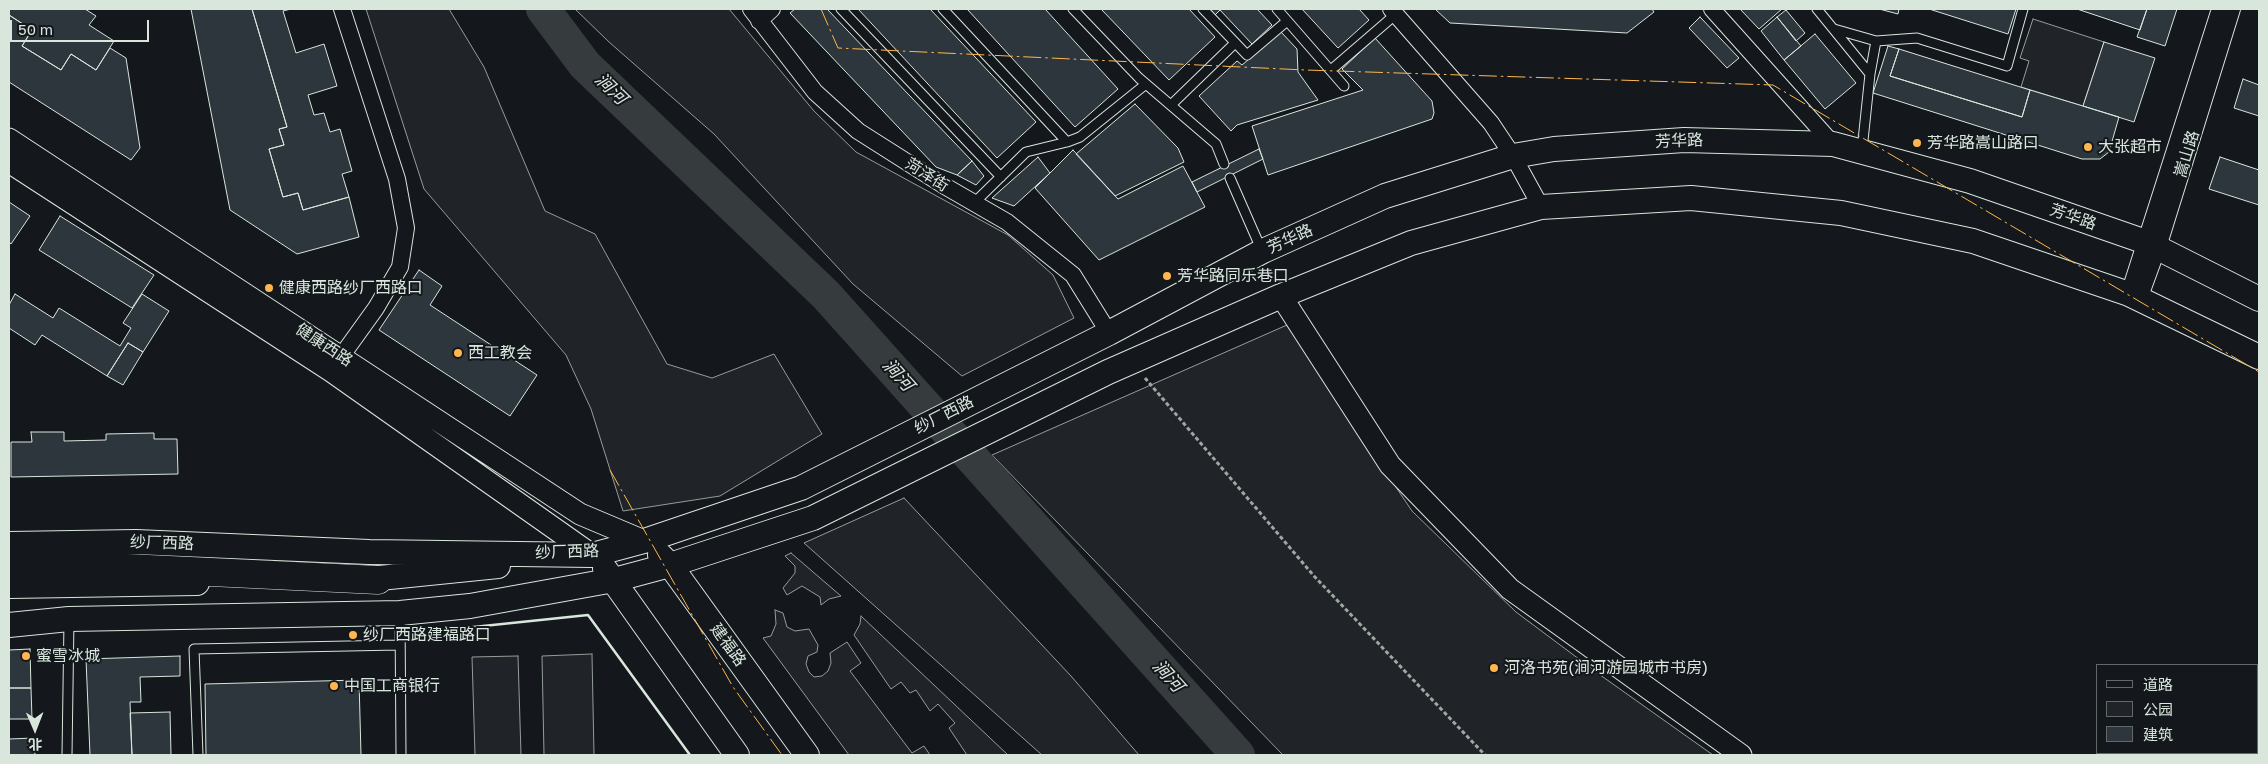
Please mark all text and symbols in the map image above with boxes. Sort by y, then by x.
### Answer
scale bar [12,10,151,42]
text: 50 m [18,20,53,38]
water label: 涧河 [591,69,631,109]
street label: 嵩山路 [2171,128,2203,180]
street label: 芳华路 [1655,131,1703,151]
place label: 芳华路嵩山路口 [1927,133,2039,153]
marker: 芳华路嵩山路口 [1911,137,1923,149]
place label: 大张超市 [2098,137,2162,157]
marker: 大张超市 [2082,141,2094,153]
street label: 菏泽街 [902,154,952,196]
street label: 芳华路 [2047,200,2099,234]
street label: 芳华路 [1264,220,1316,258]
place label: 芳华路同乐巷口 [1177,266,1289,286]
marker: 芳华路同乐巷口 [1161,270,1173,282]
place label: 健康西路纱厂西路口 [279,278,423,298]
marker: 健康西路纱厂西路口 [263,282,275,294]
street label: 健康西路 [292,320,356,370]
place label: 西工教会 [468,343,532,363]
marker: 西工教会 [452,347,464,359]
water label: 涧河 [878,354,918,396]
street label: 纱厂西路 [911,392,977,438]
street label: 纱厂西路 [130,532,194,554]
street label: 纱厂西路 [535,541,599,563]
street label: 建福路 [706,620,750,670]
place label: 纱厂西路建福路口 [363,625,491,645]
marker: 纱厂西路建福路口 [347,629,359,641]
place label: 蜜雪冰城 [36,646,100,666]
marker: 蜜雪冰城 [20,650,32,662]
water label: 涧河 [1148,655,1188,697]
place label: 河洛书苑(涧河游园城市书房) [1504,658,1708,678]
marker: 河洛书苑(涧河游园城市书房) [1488,662,1500,674]
legend [2096,664,2258,754]
text: 道路 [2143,675,2173,693]
place label: 中国工商银行 [344,676,440,696]
marker: 中国工商银行 [328,680,340,692]
text: 公园 [2143,700,2173,718]
north arrow [10,704,60,754]
text: 建筑 [2143,725,2173,743]
text: 北 [28,736,42,753]

